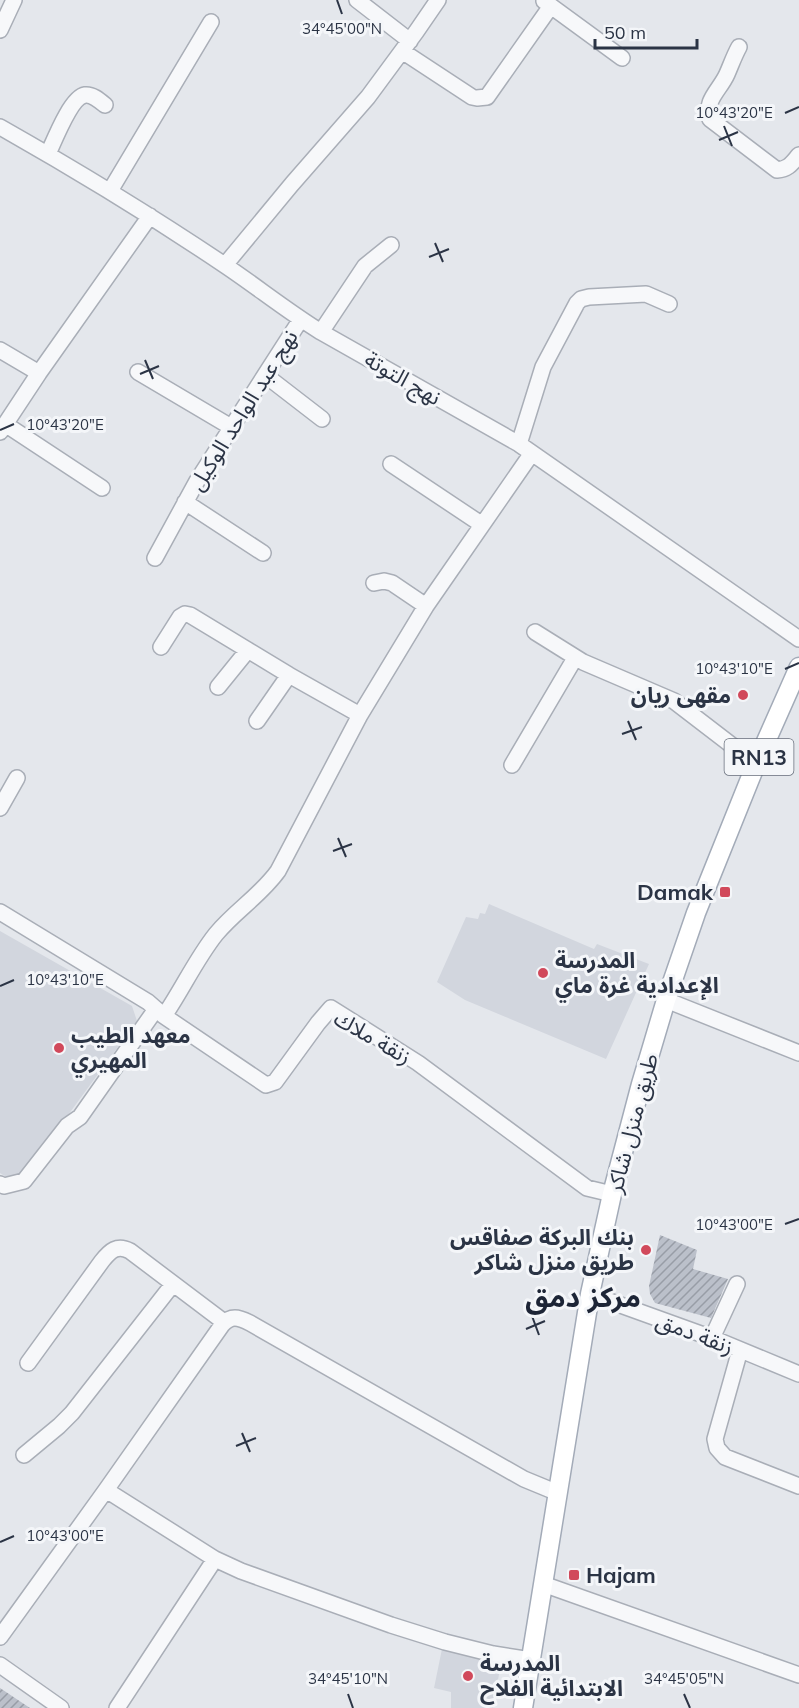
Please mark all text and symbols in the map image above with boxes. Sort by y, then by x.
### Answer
scale bar [595,12,697,50]
text: 34°45'00"N [302,19,382,38]
text: 50 m [604,21,646,44]
text: 10°43'20"E [695,103,773,122]
street label: نهج عبد الواحد الوكيل [182,324,306,497]
street label: نهج التوتة [358,345,446,414]
text: 10°43'20"E [26,415,104,434]
text: 10°43'10"E [695,659,773,678]
place label: مقهى ريان [631,681,731,709]
marker: مقهى ريان [736,688,750,702]
road number: RN13 [724,739,794,775]
place label: Damak [637,878,714,906]
marker: Damak [718,885,732,899]
place label: المدرسة الإعدادية غرة ماي [555,946,719,1003]
marker: المدرسة الإعدادية غرة ماي [536,966,550,980]
text: 10°43'10"E [26,970,104,989]
street label: زنقة ملاك [329,1004,417,1070]
place label: معهد الطيب المهيري [71,1021,191,1078]
marker: معهد الطيب المهيري [52,1041,66,1055]
street label: طريق منزل شاكر [600,1050,664,1197]
text: 10°43'00"E [695,1215,773,1234]
place label: بنك البركة صفاقس طريق منزل شاكر [450,1223,634,1276]
marker: بنك البركة صفاقس طريق منزل شاكر [639,1243,653,1257]
district label: مركز دمق [525,1279,641,1315]
street label: زنقة دمق [652,1306,738,1360]
text: 10°43'00"E [26,1526,104,1545]
place label: Hajam [586,1561,656,1589]
marker: Hajam [567,1568,581,1582]
place label: المدرسة الابتدائية الفلاح [480,1649,623,1705]
text: 34°45'10"N [308,1669,388,1688]
marker: المدرسة الابتدائية الفلاح [461,1669,475,1683]
text: 34°45'05"N [644,1669,724,1688]

